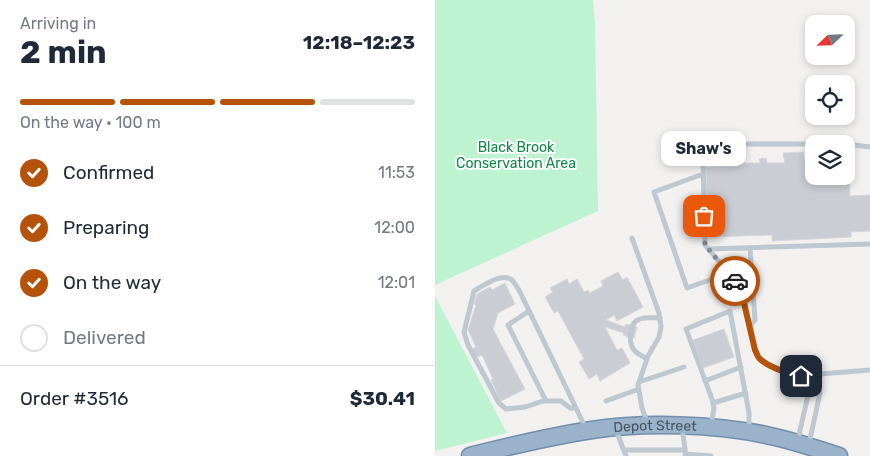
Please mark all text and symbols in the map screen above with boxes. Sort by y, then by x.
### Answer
text: Arriving in [20,14,96,33]
north arrow [805,15,855,65]
map controls [805,15,855,185]
text: 12:18–12:23 [303,31,415,54]
text: 2 min [20,33,107,71]
button: locate [805,75,855,125]
text: On the way · 100 m [20,113,161,132]
callout: Shaw's [661,131,747,166]
button: layers [805,135,855,185]
park label: Black Brook Conservation Area [456,139,576,172]
text: Shaw's [675,139,732,158]
icon: check [20,159,48,187]
text: Confirmed [63,161,154,184]
text: 11:53 [378,163,415,182]
pin [683,195,725,237]
icon: bag [690,202,718,230]
icon: check [20,214,48,242]
text: Preparing [63,216,149,239]
text: 12:00 [374,218,415,237]
courier [710,256,760,306]
icon: car [721,267,749,295]
icon: check [20,269,48,297]
text: On the way [63,271,161,294]
text: 12:01 [378,273,415,292]
text: Delivered [63,326,146,349]
pin [780,355,822,397]
icon: home [787,362,815,390]
text: Order #3516 [20,387,129,410]
text: $30.41 [350,387,415,410]
street label: Depot Street [613,417,698,436]

